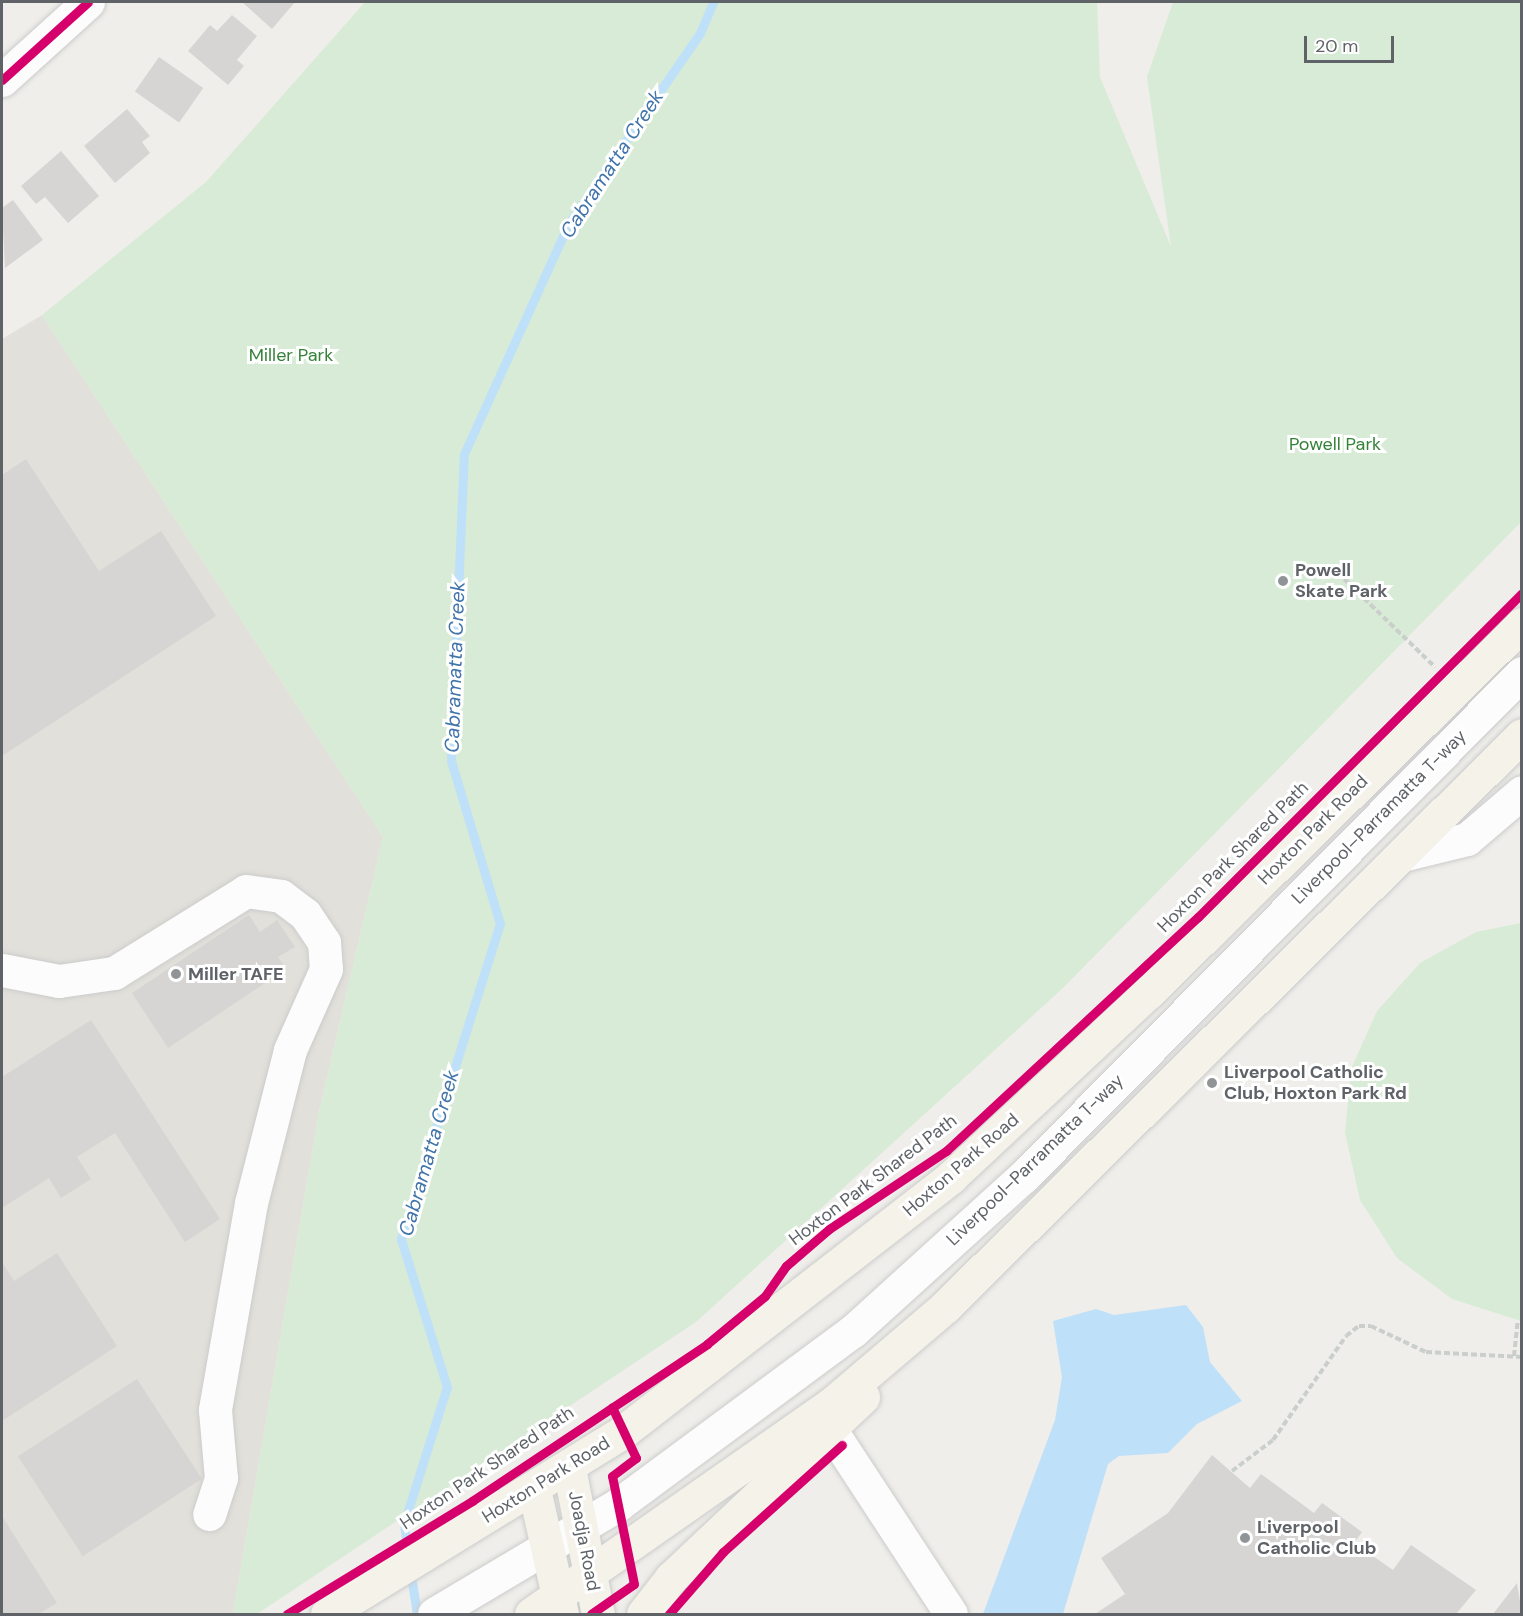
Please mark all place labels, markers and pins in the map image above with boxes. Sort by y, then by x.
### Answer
place label: Powell Skate Park [1295,560,1388,602]
marker: Powell Skate Park [1276,574,1290,588]
place label: Miller TAFE [188,963,284,985]
marker: Miller TAFE [169,967,183,981]
place label: Liverpool Catholic Club, Hoxton Park Rd [1224,1062,1407,1104]
marker: Liverpool Catholic Club, Hoxton Park Rd [1205,1076,1219,1090]
place label: Liverpool Catholic Club [1257,1517,1376,1559]
marker: Liverpool Catholic Club [1238,1531,1252,1545]

